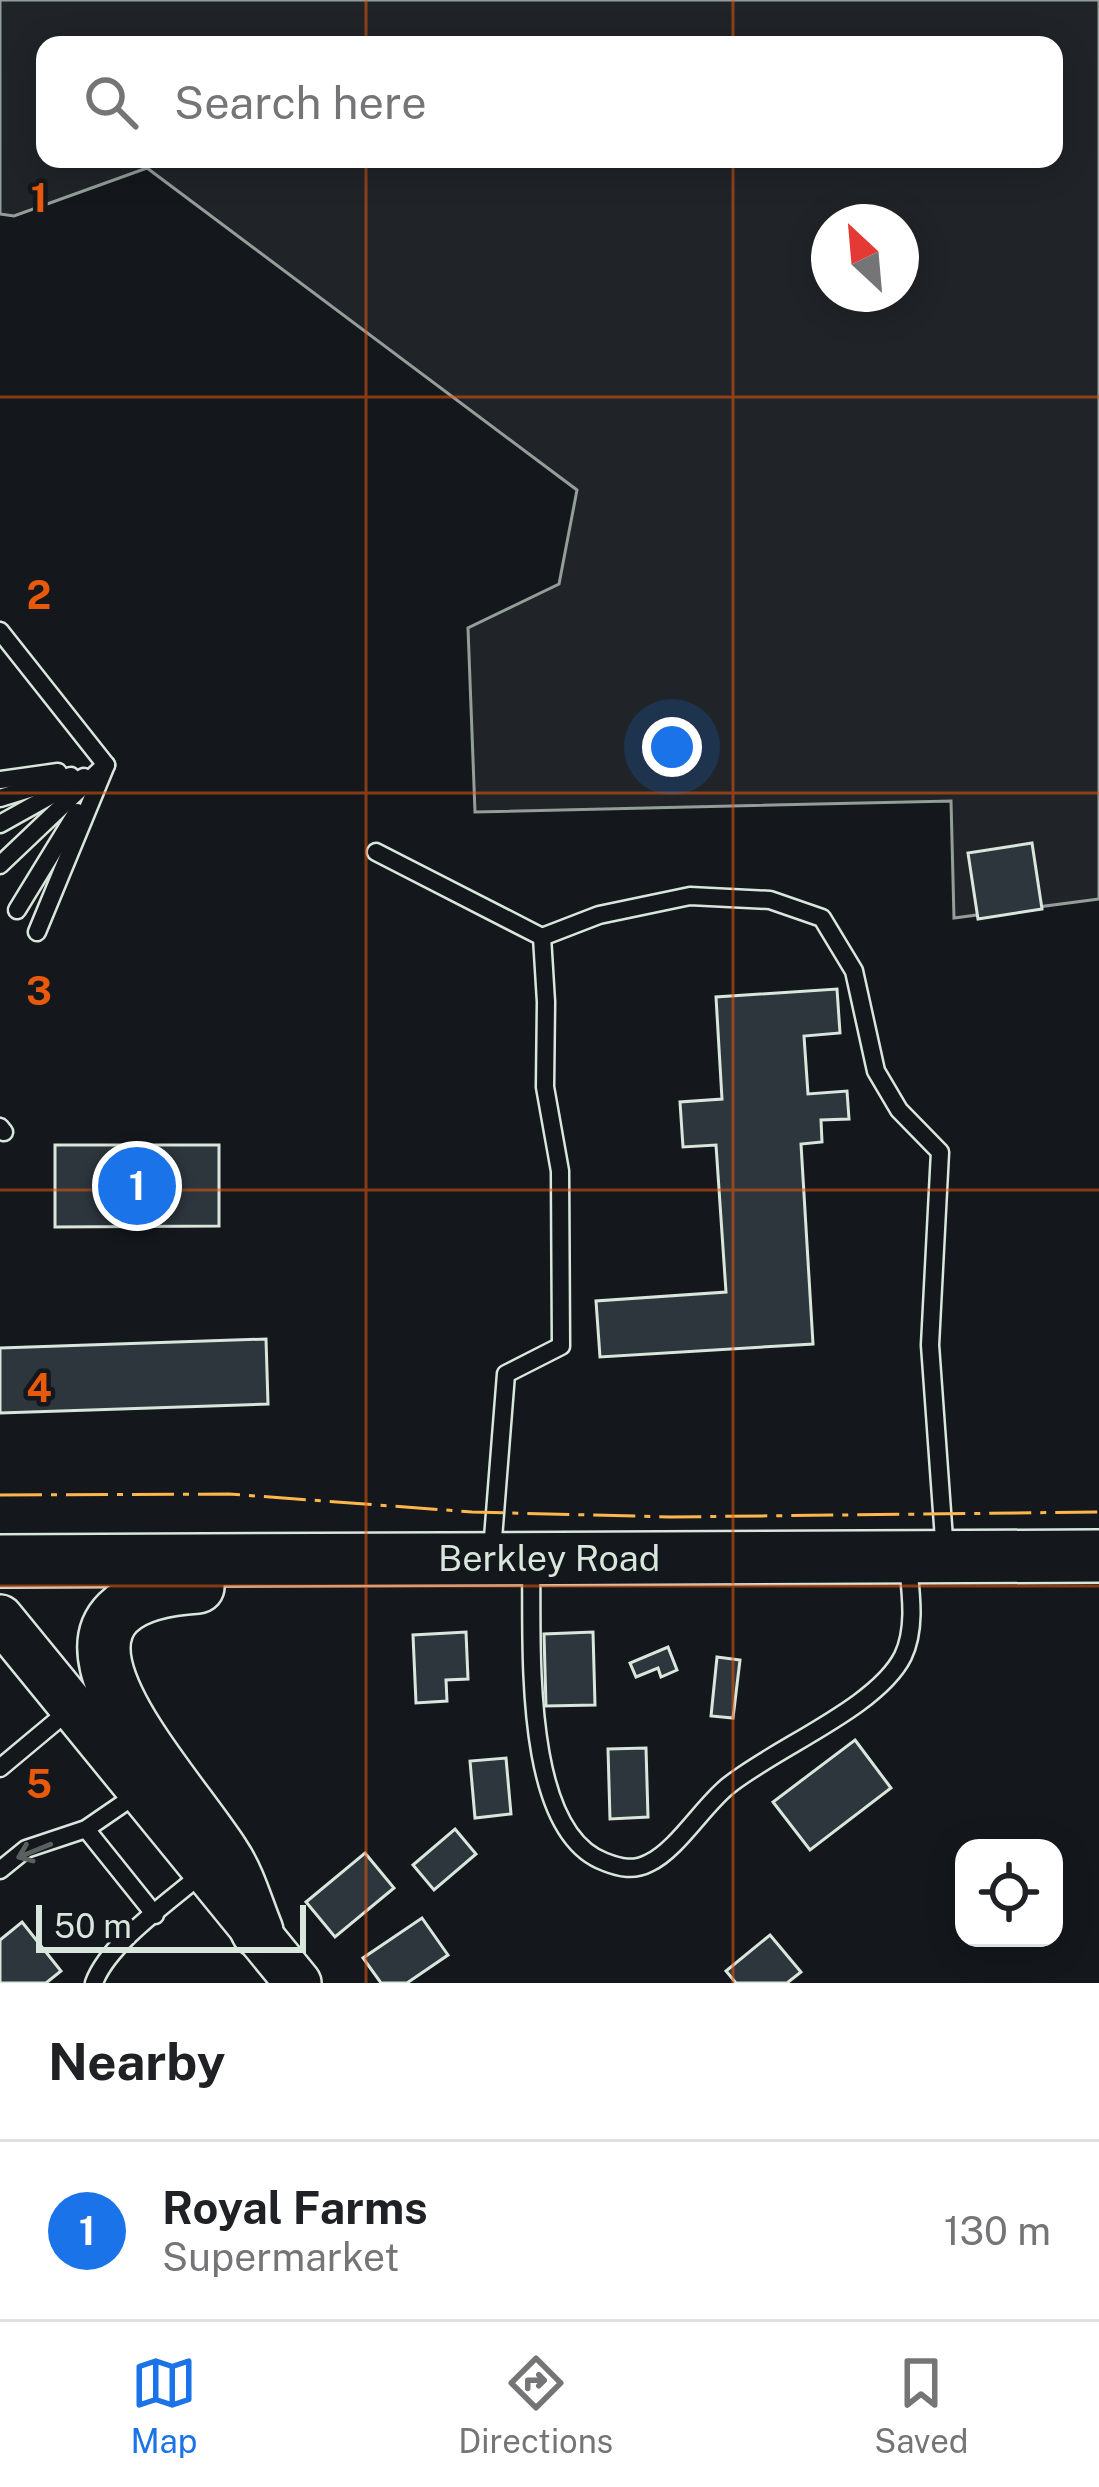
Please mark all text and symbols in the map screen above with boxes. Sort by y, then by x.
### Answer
search box [36,36,1063,168]
icon: search [78,69,144,135]
text: Search here [174,76,427,129]
text: 1 [31,175,47,221]
north arrow [811,204,919,312]
text: 2 [27,572,51,618]
your location [642,717,702,777]
text: 3 [26,968,52,1014]
pin: 1 [98,1141,176,1231]
text: 4 [26,1365,52,1411]
street label: Berkley Road [438,1537,660,1579]
text: 5 [26,1761,52,1807]
map controls [955,1839,1063,1947]
button: locate [955,1839,1063,1947]
one-way arrow [16,1841,53,1863]
scale bar [36,1899,306,1952]
text: 50 m [54,1907,132,1945]
text: Nearby [48,2032,225,2091]
text: Royal Farms [162,2181,428,2234]
text: 1 [79,2208,95,2254]
text: 130 m [944,2208,1051,2254]
text: Supermarket [162,2234,399,2280]
tab: Map [130,2350,197,2460]
tab: Directions [458,2350,613,2460]
tab: Saved [874,2350,969,2460]

